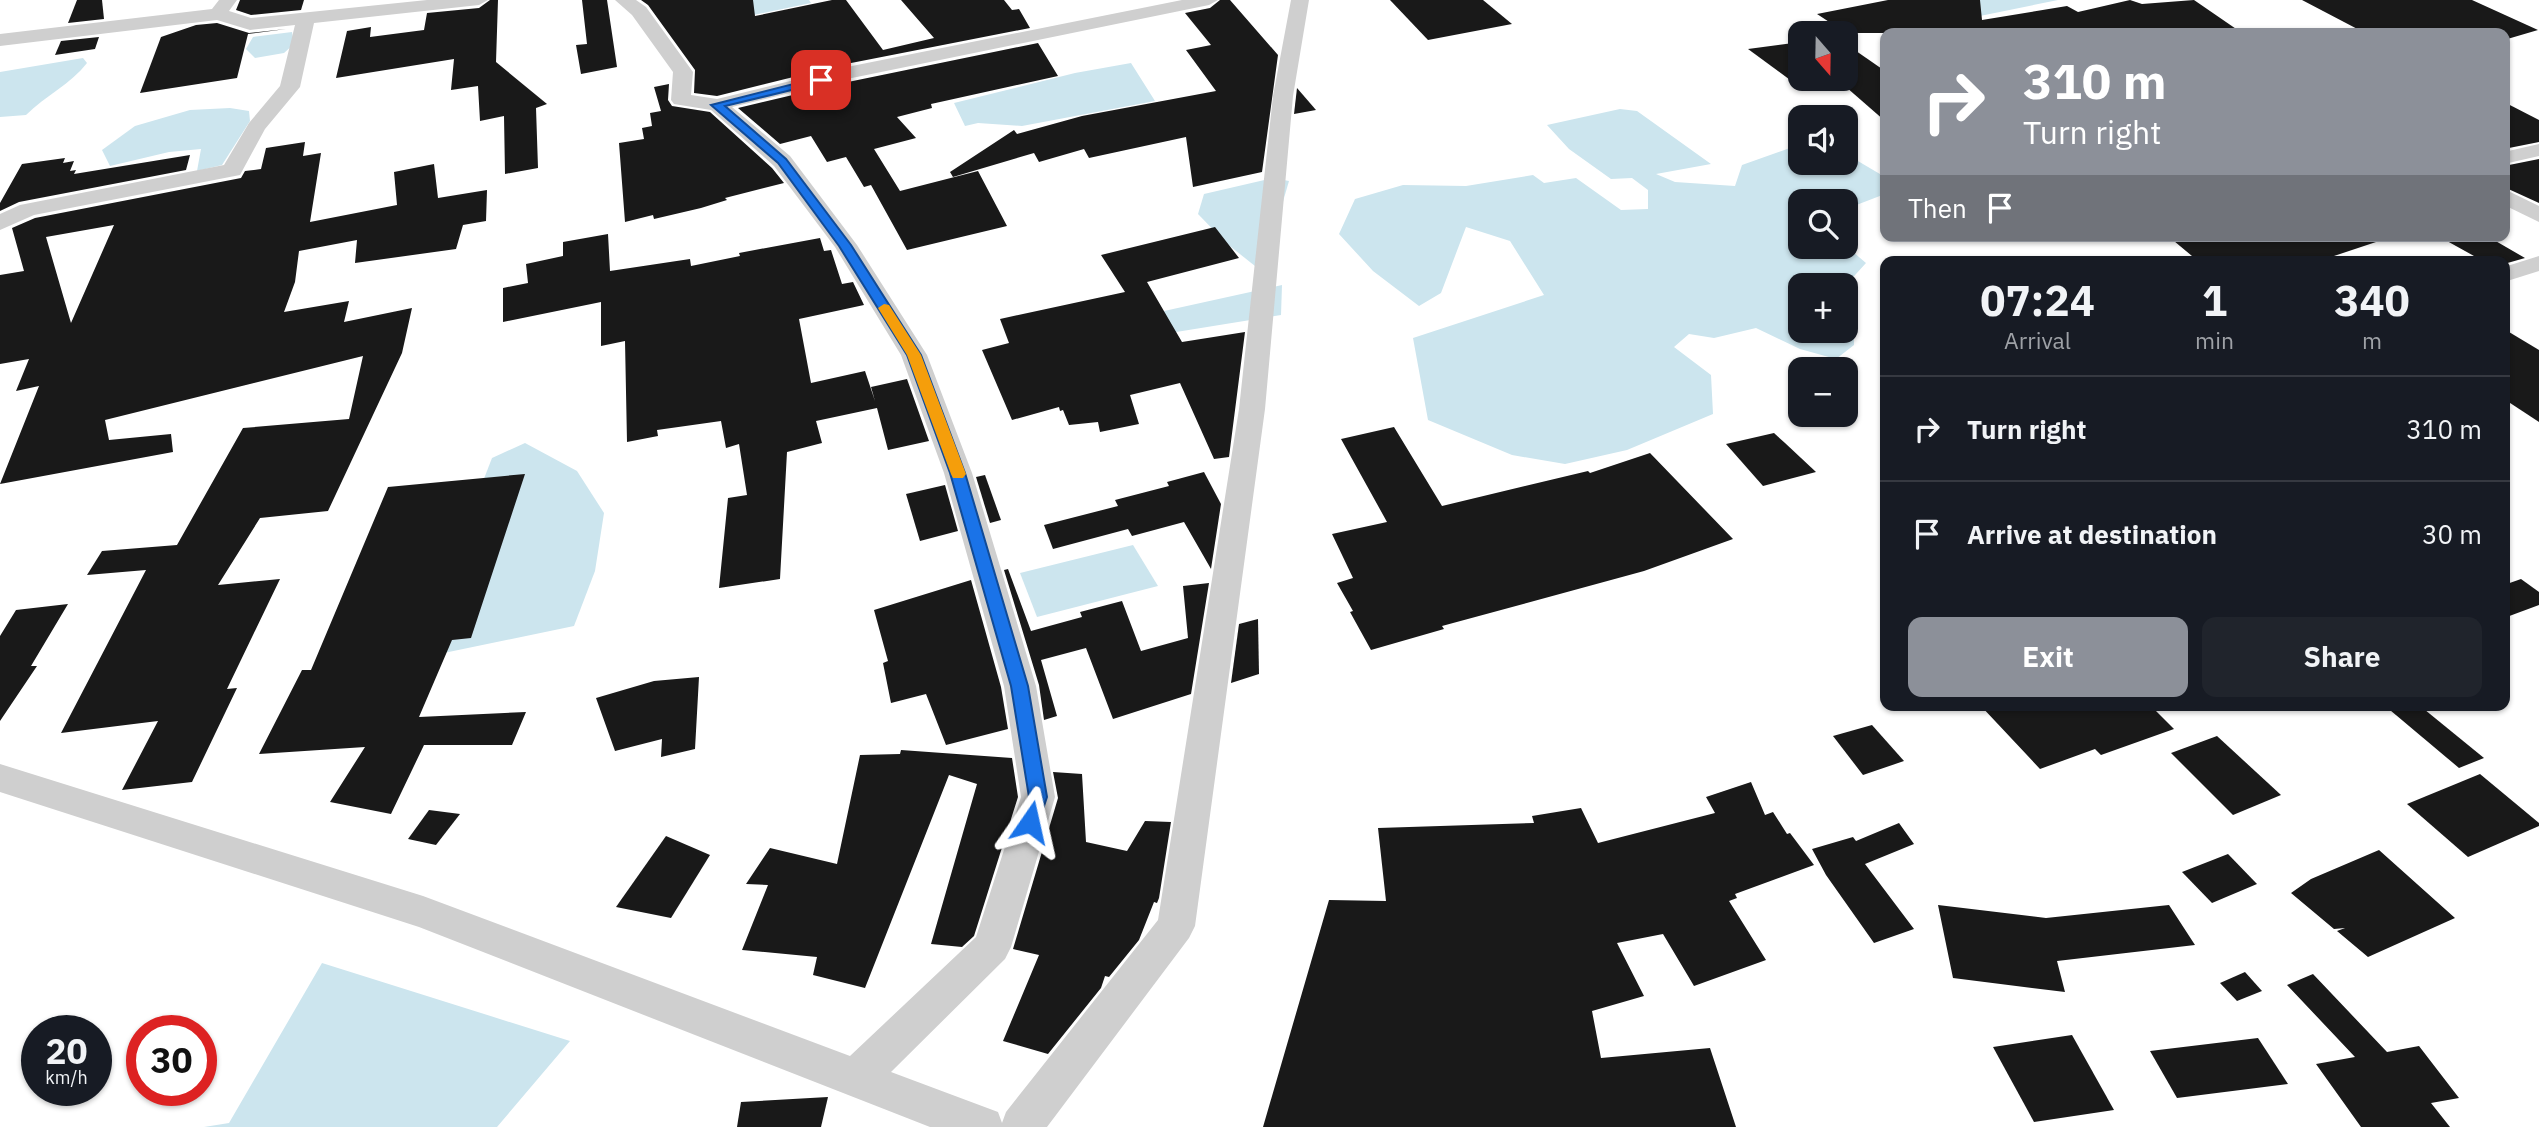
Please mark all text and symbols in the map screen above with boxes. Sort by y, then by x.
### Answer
north arrow [1788,21,1858,91]
map controls [1788,21,1858,427]
text: 310 m [2023,49,2167,112]
pin [791,50,851,110]
icon: right [1908,56,1999,147]
icon: arrive [802,61,840,99]
button: sound [1788,105,1858,175]
text: Turn right [2023,111,2161,153]
button: search [1788,189,1858,259]
icon: arrive [1981,189,2019,227]
text: Then [1908,191,1967,225]
button: + [1788,273,1858,343]
text: 07:24 [1980,273,2095,328]
text: 1 [2202,273,2227,328]
text: 340 [2334,273,2410,328]
text: Arrival [2004,325,2071,355]
text: min [2195,325,2234,355]
text: m [2362,325,2382,355]
button: − [1788,357,1858,427]
icon: right [1908,410,1946,448]
text: Turn right [1967,412,2086,446]
text: 310 m [2406,412,2482,446]
icon: arrive [1908,515,1946,553]
text: Arrive at destination [1967,517,2217,551]
text: 30 m [2422,517,2482,551]
button: Exit [1908,617,2188,697]
button: Share [2202,617,2482,697]
position arrow [993,785,1067,859]
speed limit sign: 30 [126,1015,217,1106]
text: 20 [45,1028,88,1074]
text: km/h [45,1066,88,1089]

